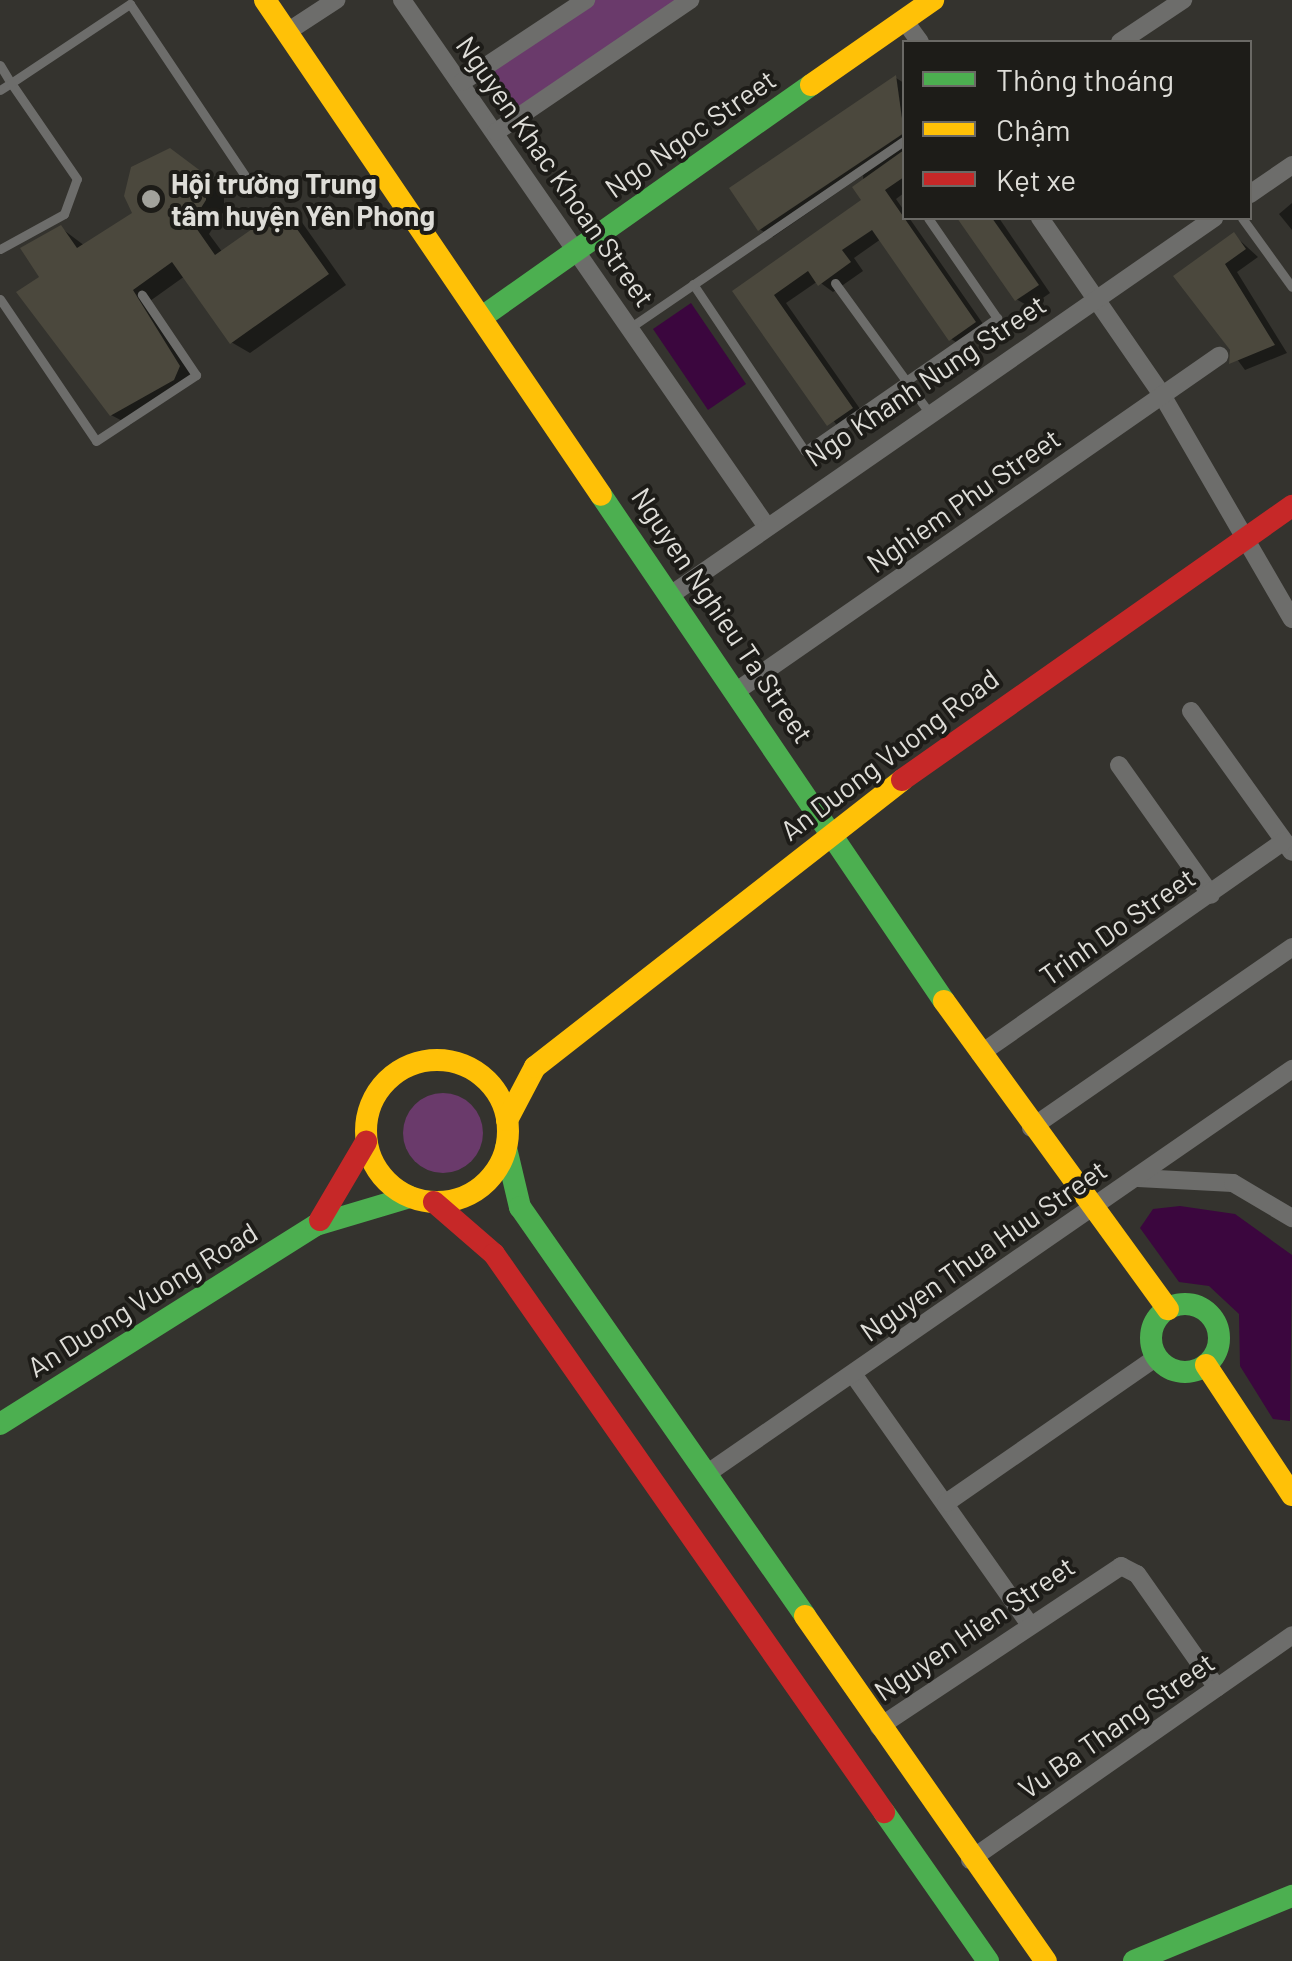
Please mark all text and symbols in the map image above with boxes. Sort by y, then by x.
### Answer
street label: Nguyen Khac Khoan Street [450,29,662,313]
legend [902,40,1252,220]
text: Thông thoáng [996,61,1174,97]
street label: Ngo Ngoc Street [598,62,782,204]
text: Chậm [996,111,1071,147]
text: Kẹt xe [996,161,1076,197]
place label: Hội trường Trung tâm huyện Yên Phong [171,166,435,232]
marker: Hội trường Trung tâm huyện Yên Phong [140,188,162,210]
street label: Ngo Khanh Nung Street [798,287,1052,473]
street label: Nghiem Phu Street [860,421,1066,579]
street label: Nguyen Nghieu Ta Street [625,481,821,749]
street label: An Duong Vuong Road [773,661,1005,847]
street label: Trinh Do Street [1033,860,1201,992]
street label: Nguyen Thua Huu Street [853,1152,1113,1348]
street label: An Duong Vuong Road [21,1215,263,1383]
street label: Nguyen Hien Street [867,1549,1081,1707]
street label: Vu Ba Thang Street [1011,1645,1221,1805]

